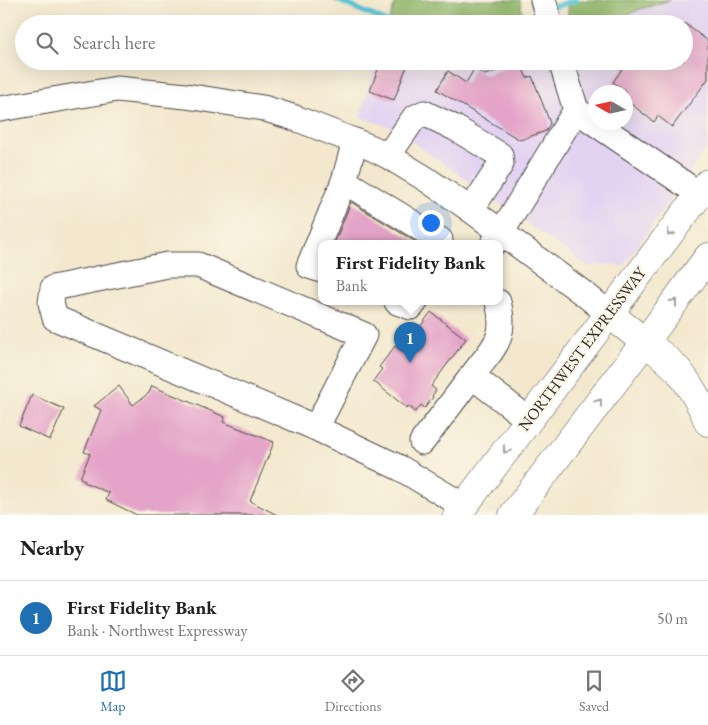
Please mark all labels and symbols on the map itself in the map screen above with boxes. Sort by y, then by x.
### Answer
north arrow [588,85,633,130]
your location [418,210,444,236]
one-way arrow [667,227,675,236]
street label: NORTHWEST EXPRESSWAY [514,262,651,435]
one-way arrow [668,299,677,308]
pin: 1 [394,322,426,363]
one-way arrow [593,398,602,408]
one-way arrow [503,444,511,453]

